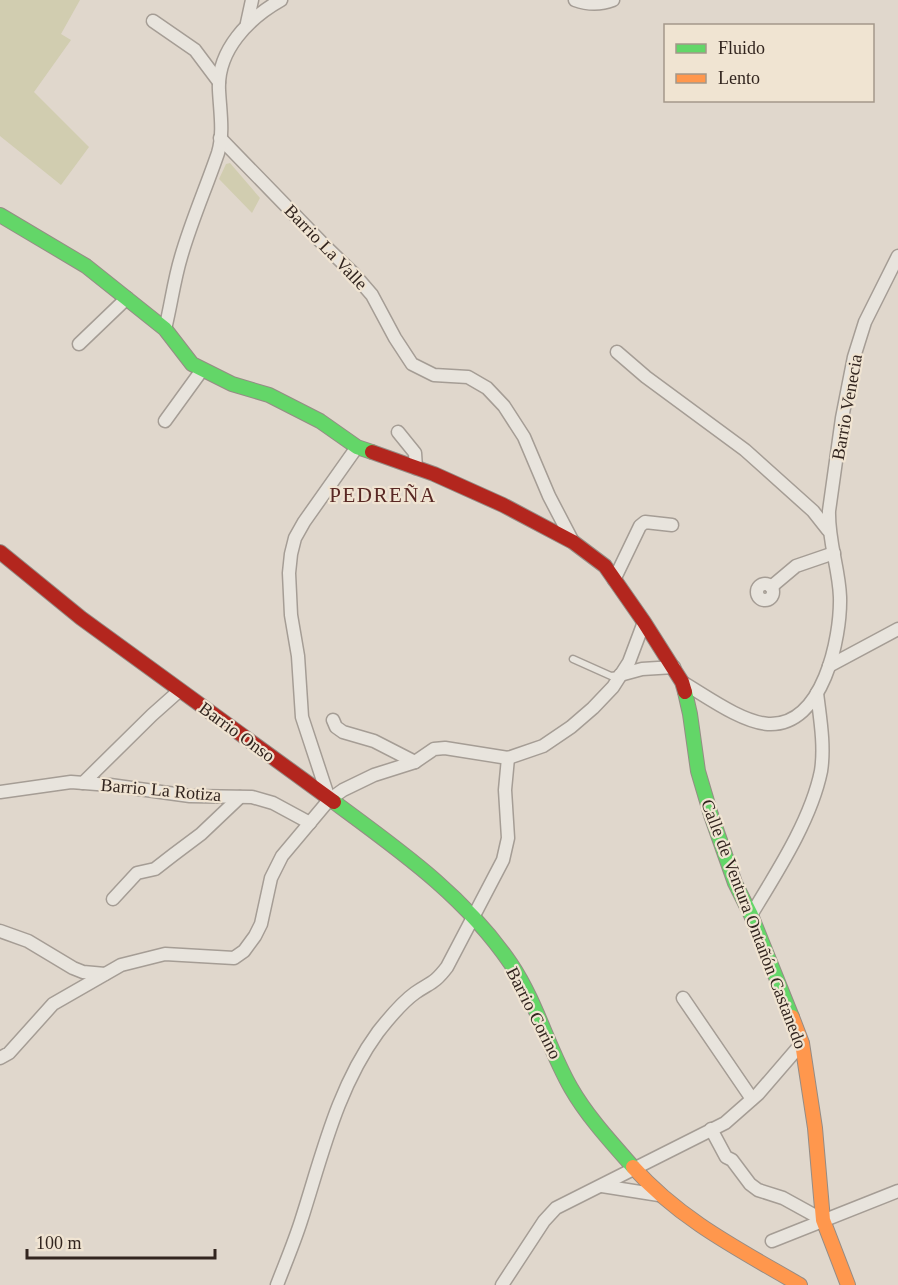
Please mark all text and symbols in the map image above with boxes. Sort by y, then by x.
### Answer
legend [664,24,874,102]
text: Fluido [718,38,765,58]
text: Lento [718,68,760,88]
street label: Barrio La Valle [280,200,372,294]
street label: Barrio Venecia [828,353,866,461]
district label: PEDREÑA [329,483,437,507]
street label: Barrio Onso [195,698,279,766]
street label: Barrio La Rotiza [100,775,222,805]
street label: Calle de Ventura Ontañón Castanedo [697,796,811,1052]
street label: Barrio Corino [502,964,566,1062]
scale bar [27,1222,214,1260]
text: 100 m [36,1233,82,1253]

